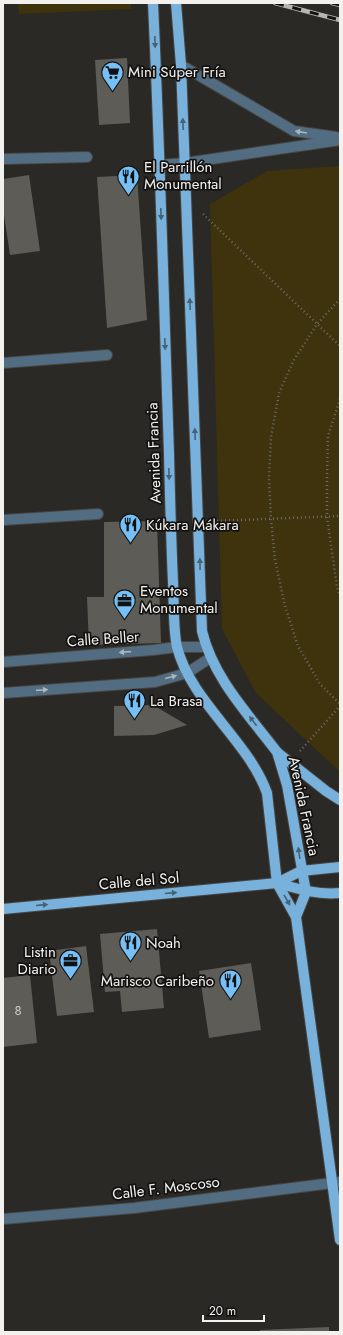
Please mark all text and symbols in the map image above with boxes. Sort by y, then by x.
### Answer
one-way arrow [151,36,158,48]
supermarket icon: Mini Súper Fría [100,59,126,92]
place label: Mini Súper Fría [128,61,226,83]
one-way arrow [180,118,187,130]
one-way arrow [295,129,308,135]
place label: El Parrillón Monumental [144,156,222,195]
restaurant icon: El Parrillón Monumental [115,163,141,196]
one-way arrow [158,208,164,221]
one-way arrow [187,298,194,310]
one-way arrow [162,338,168,351]
street label: Avenida Francia [141,402,167,504]
one-way arrow [192,428,199,440]
one-way arrow [166,468,172,481]
restaurant icon: Kúkara Mákara [118,512,144,545]
place label: Kúkara Mákara [146,514,239,536]
one-way arrow [196,558,203,570]
place label: Eventos Monumental [140,580,218,619]
office icon: Eventos Monumental [111,587,137,620]
street label: Calle Beller [66,625,141,653]
one-way arrow [119,649,131,656]
one-way arrow [165,674,177,680]
one-way arrow [36,687,48,694]
restaurant icon: La Brasa [121,688,147,721]
place label: La Brasa [150,690,202,712]
one-way arrow [249,715,257,726]
street label: Avenida Francia [283,754,325,858]
one-way arrow [296,847,302,859]
street label: Calle del Sol [98,867,180,895]
one-way arrow [165,890,177,896]
one-way arrow [283,894,290,906]
one-way arrow [36,902,48,908]
restaurant icon: Noah [118,930,144,963]
place label: Noah [146,932,181,954]
place label: Listin Diario [17,941,56,980]
office icon: Listin Diario [58,948,84,981]
restaurant icon: Marisco Caribeño [217,968,243,1001]
place label: Marisco Caribeño [101,970,214,992]
house number: 8 [14,1001,22,1020]
street label: Calle F. Moscoso [111,1170,221,1206]
scale bar [203,1297,264,1323]
text: 20 m [209,1302,236,1320]

